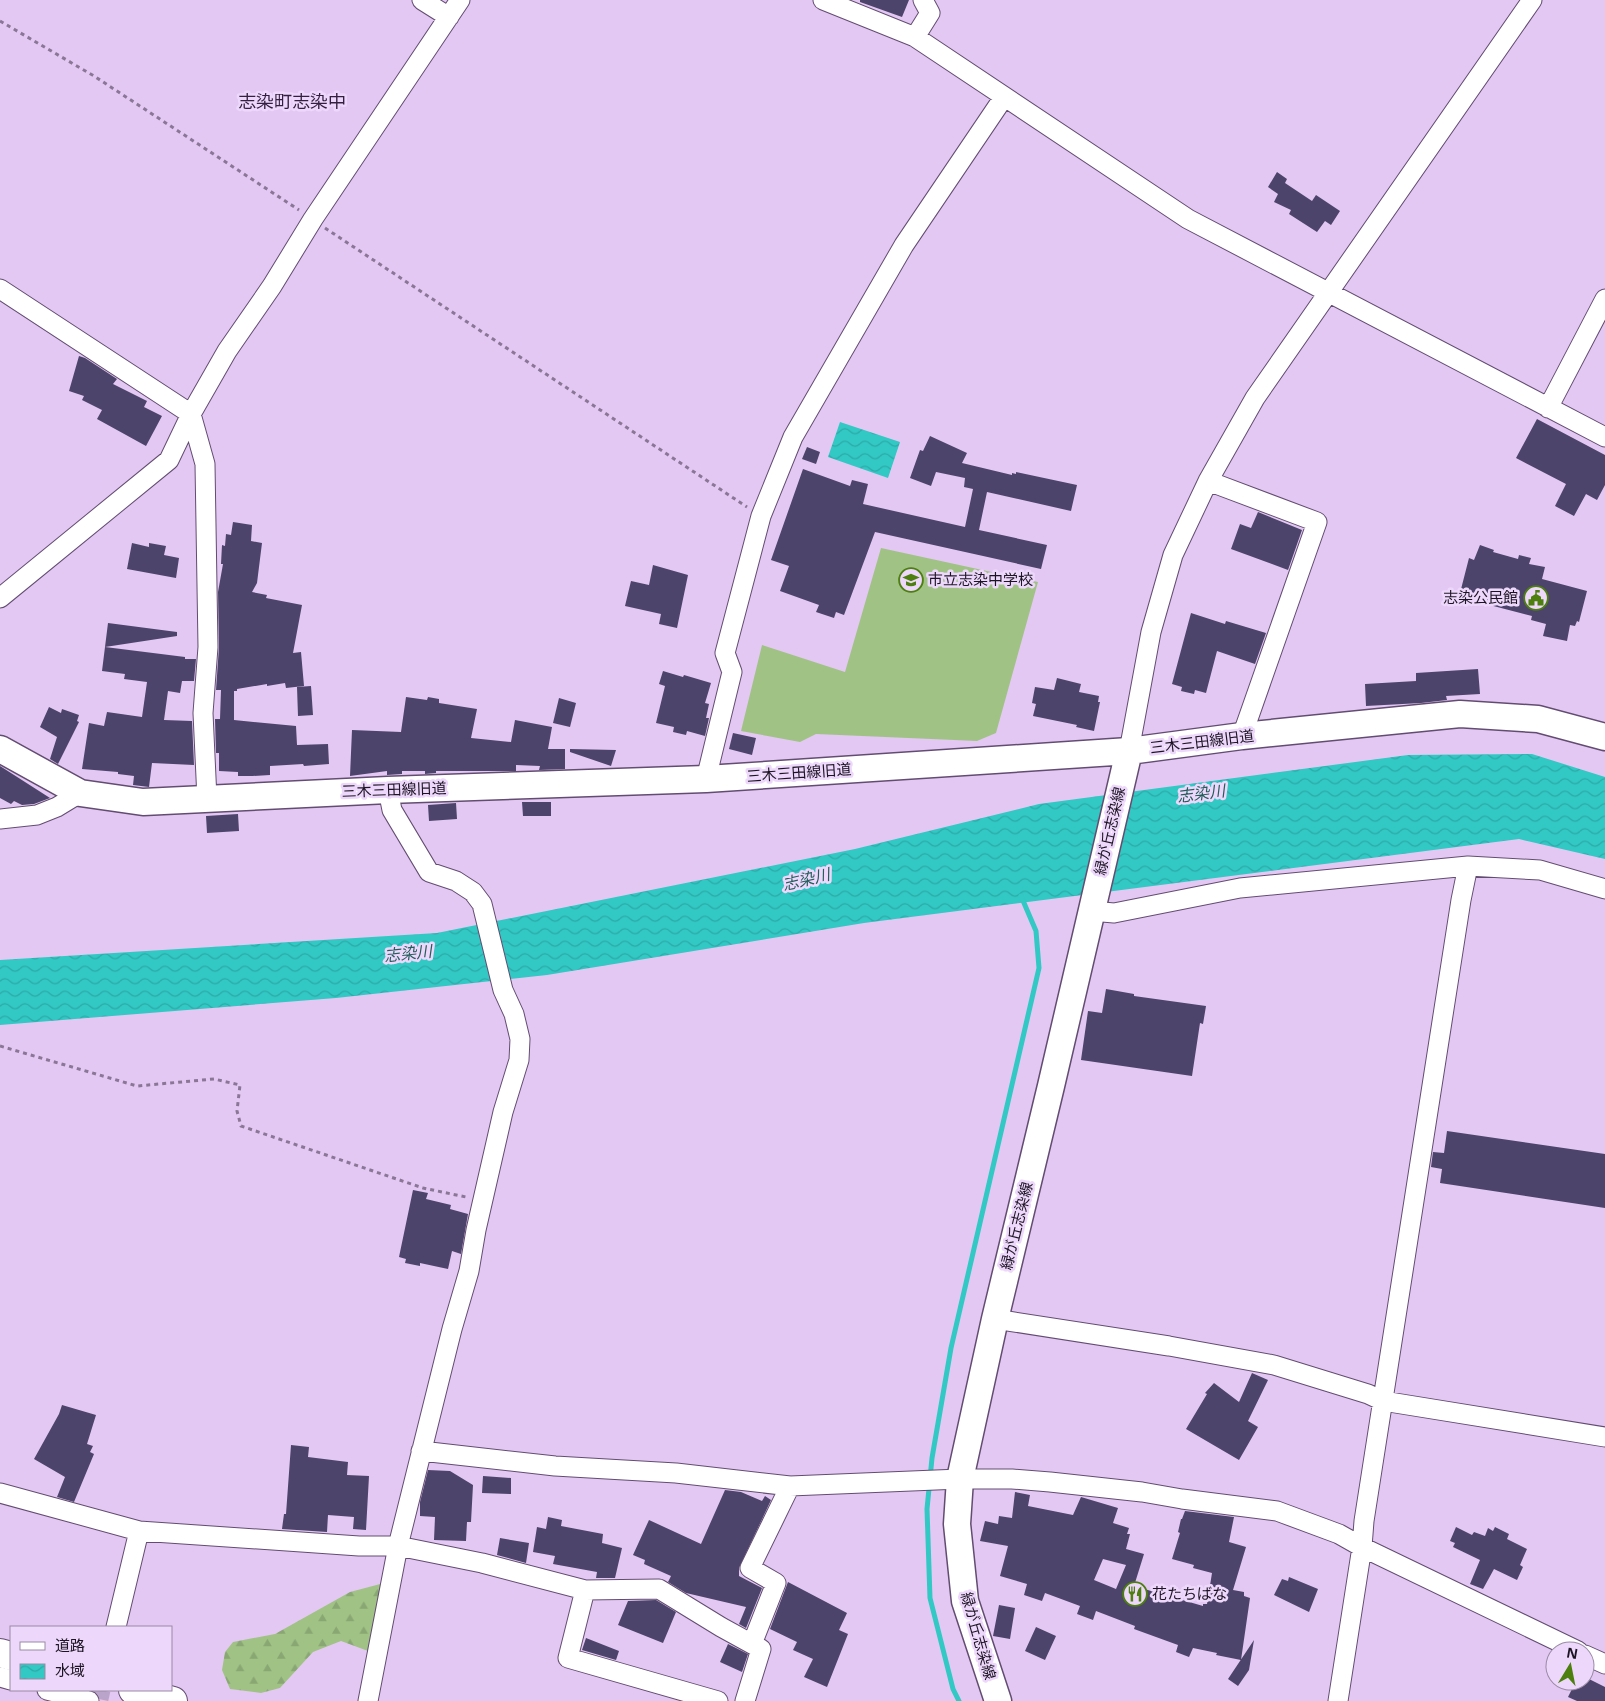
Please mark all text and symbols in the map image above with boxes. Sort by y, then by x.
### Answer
district label: 志染町志染中 [238,89,346,113]
school or university icon: 市立志染中学校 [898,567,924,593]
place label: 市立志染中学校 [928,569,1033,589]
public building icon: 志染公民館 [1523,585,1549,611]
place label: 志染公民館 [1443,587,1518,607]
street label: 三木三田線旧道 [1149,725,1255,757]
street label: 三木三田線旧道 [746,758,852,786]
street label: 三木三田線旧道 [341,777,447,801]
water label: 志染川 [1176,779,1228,807]
street label: 緑が丘志染線 [1089,785,1129,877]
water label: 志染川 [780,862,834,895]
water label: 志染川 [383,939,435,966]
street label: 緑が丘志染線 [995,1180,1037,1272]
restaurant icon: 花たちばな [1122,1581,1148,1607]
place label: 花たちばな [1152,1583,1227,1603]
street label: 緑が丘志染線 [957,1590,1001,1682]
legend [10,1626,172,1691]
text: 道路 [55,1635,85,1655]
north arrow [1545,1641,1595,1691]
text: N [1565,1642,1580,1663]
text: 水域 [55,1660,85,1680]

